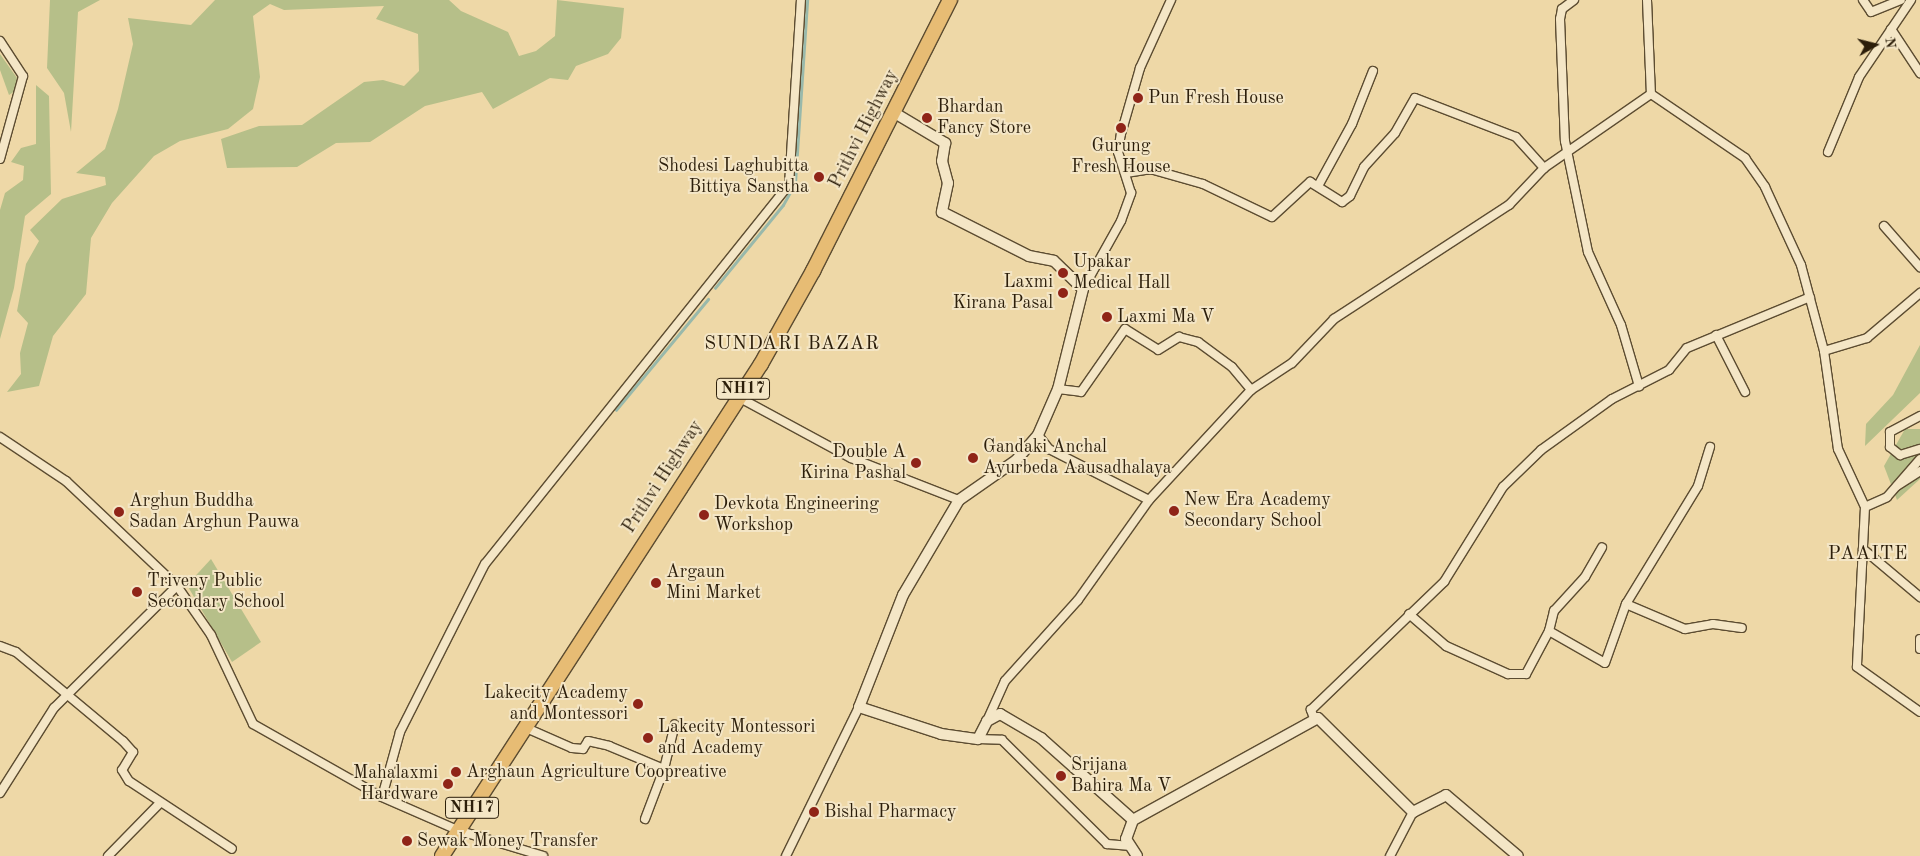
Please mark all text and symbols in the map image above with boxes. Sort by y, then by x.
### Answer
north arrow [1850,20,1900,70]
text: N [1882,37,1898,49]
street label: Prithvi Highway [825,66,903,192]
place label: Pun Fresh House [1148,87,1284,109]
marker: Pun Fresh House [1132,92,1144,104]
place label: Bhardan Fancy Store [937,97,1031,140]
marker: Bhardan Fancy Store [921,112,933,124]
marker: Gurung Fresh House [1115,122,1127,134]
place label: Gurung Fresh House [1071,136,1171,178]
place label: Shodesi Laghubitta Bittiya Sanstha [658,156,809,198]
marker: Shodesi Laghubitta Bittiya Sanstha [813,171,825,183]
place label: Upakar Medical Hall [1073,252,1170,294]
marker: Upakar Medical Hall [1057,267,1069,279]
place label: Laxmi Kirana Pasal [953,272,1053,314]
marker: Laxmi Kirana Pasal [1057,287,1069,299]
place label: Laxmi Ma V [1117,306,1214,328]
marker: Laxmi Ma V [1101,311,1113,323]
district label: SUNDARI BAZAR [703,334,881,356]
road number: NH17 [716,376,770,402]
street label: Prithvi Highway [619,417,707,537]
place label: Gandaki Anchal Ayurbeda Aausadhalaya [983,437,1172,479]
place label: Double A Kirina Pashal [800,442,906,484]
marker: Gandaki Anchal Ayurbeda Aausadhalaya [967,452,979,464]
marker: Double A Kirina Pashal [910,457,922,469]
place label: New Era Academy Secondary School [1184,490,1331,532]
place label: Arghun Buddha Sadan Arghun Pauwa [129,491,299,534]
place label: Devkota Engineering Workshop [714,494,879,536]
marker: New Era Academy Secondary School [1168,505,1180,517]
marker: Arghun Buddha Sadan Arghun Pauwa [113,506,125,518]
marker: Devkota Engineering Workshop [698,509,710,521]
district label: PAAITE [1827,544,1909,566]
place label: Argaun Mini Market [666,562,761,604]
place label: Triveny Public Secondary School [147,571,285,614]
marker: Argaun Mini Market [650,577,662,589]
marker: Triveny Public Secondary School [131,586,143,598]
place label: Lakecity Academy and Montessori [484,683,628,726]
marker: Lakecity Academy and Montessori [632,698,644,710]
place label: Lakecity Montessori and Academy [658,717,815,760]
marker: Lakecity Montessori and Academy [642,732,654,744]
place label: Srijana Bahira Ma V [1071,755,1171,798]
place label: Arghaun Agriculture Coopreative [466,761,726,783]
place label: Mahalaxmi Hardware [353,763,438,806]
marker: Arghaun Agriculture Coopreative [450,766,462,778]
marker: Srijana Bahira Ma V [1055,770,1067,782]
marker: Mahalaxmi Hardware [442,778,454,790]
road number: NH17 [444,794,500,821]
place label: Bishal Pharmacy [824,801,957,823]
marker: Bishal Pharmacy [808,806,820,818]
place label: Sewak Money Transfer [417,830,598,852]
marker: Sewak Money Transfer [401,835,413,847]

